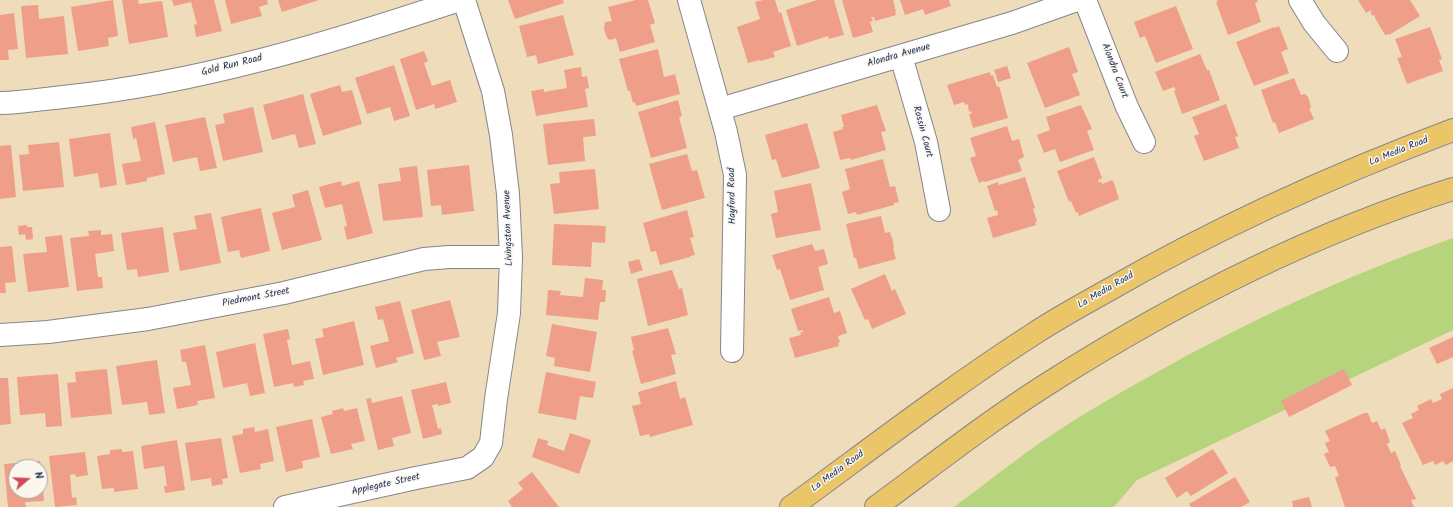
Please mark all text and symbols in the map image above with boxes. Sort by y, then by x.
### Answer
street label: Alondra Avenue [866,41,932,71]
street label: Alondra Court [1098,42,1130,100]
street label: Gold Run Road [200,53,264,79]
street label: Rossin Court [909,105,935,159]
street label: La Media Road [1368,135,1430,169]
street label: Hayford Road [727,168,739,224]
street label: Livingston Avenue [502,190,516,266]
street label: La Media Road [1076,270,1136,312]
street label: Piedmont Street [221,286,291,310]
street label: La Media Road [809,449,867,495]
north arrow [8,459,48,499]
text: N [29,469,48,482]
street label: Applegate Street [351,471,421,499]

